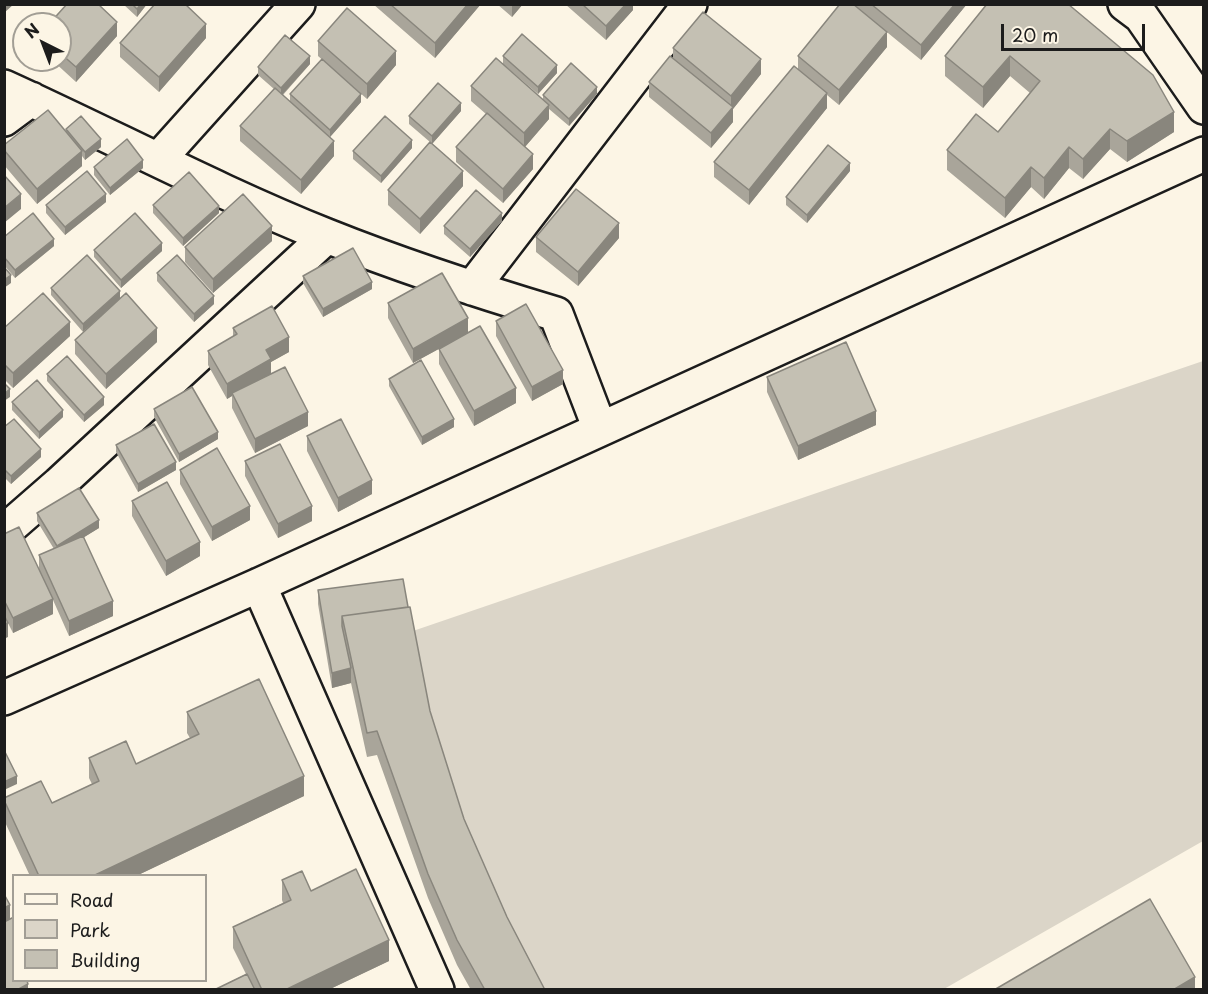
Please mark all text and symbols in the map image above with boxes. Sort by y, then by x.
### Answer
north arrow [12,12,72,72]
scale bar [1004,12,1148,50]
text: N [19,17,44,43]
text: 20 m [1012,21,1058,48]
legend [12,874,207,982]
text: Road [70,886,114,913]
text: Park [70,916,110,943]
text: Building [70,946,140,973]

